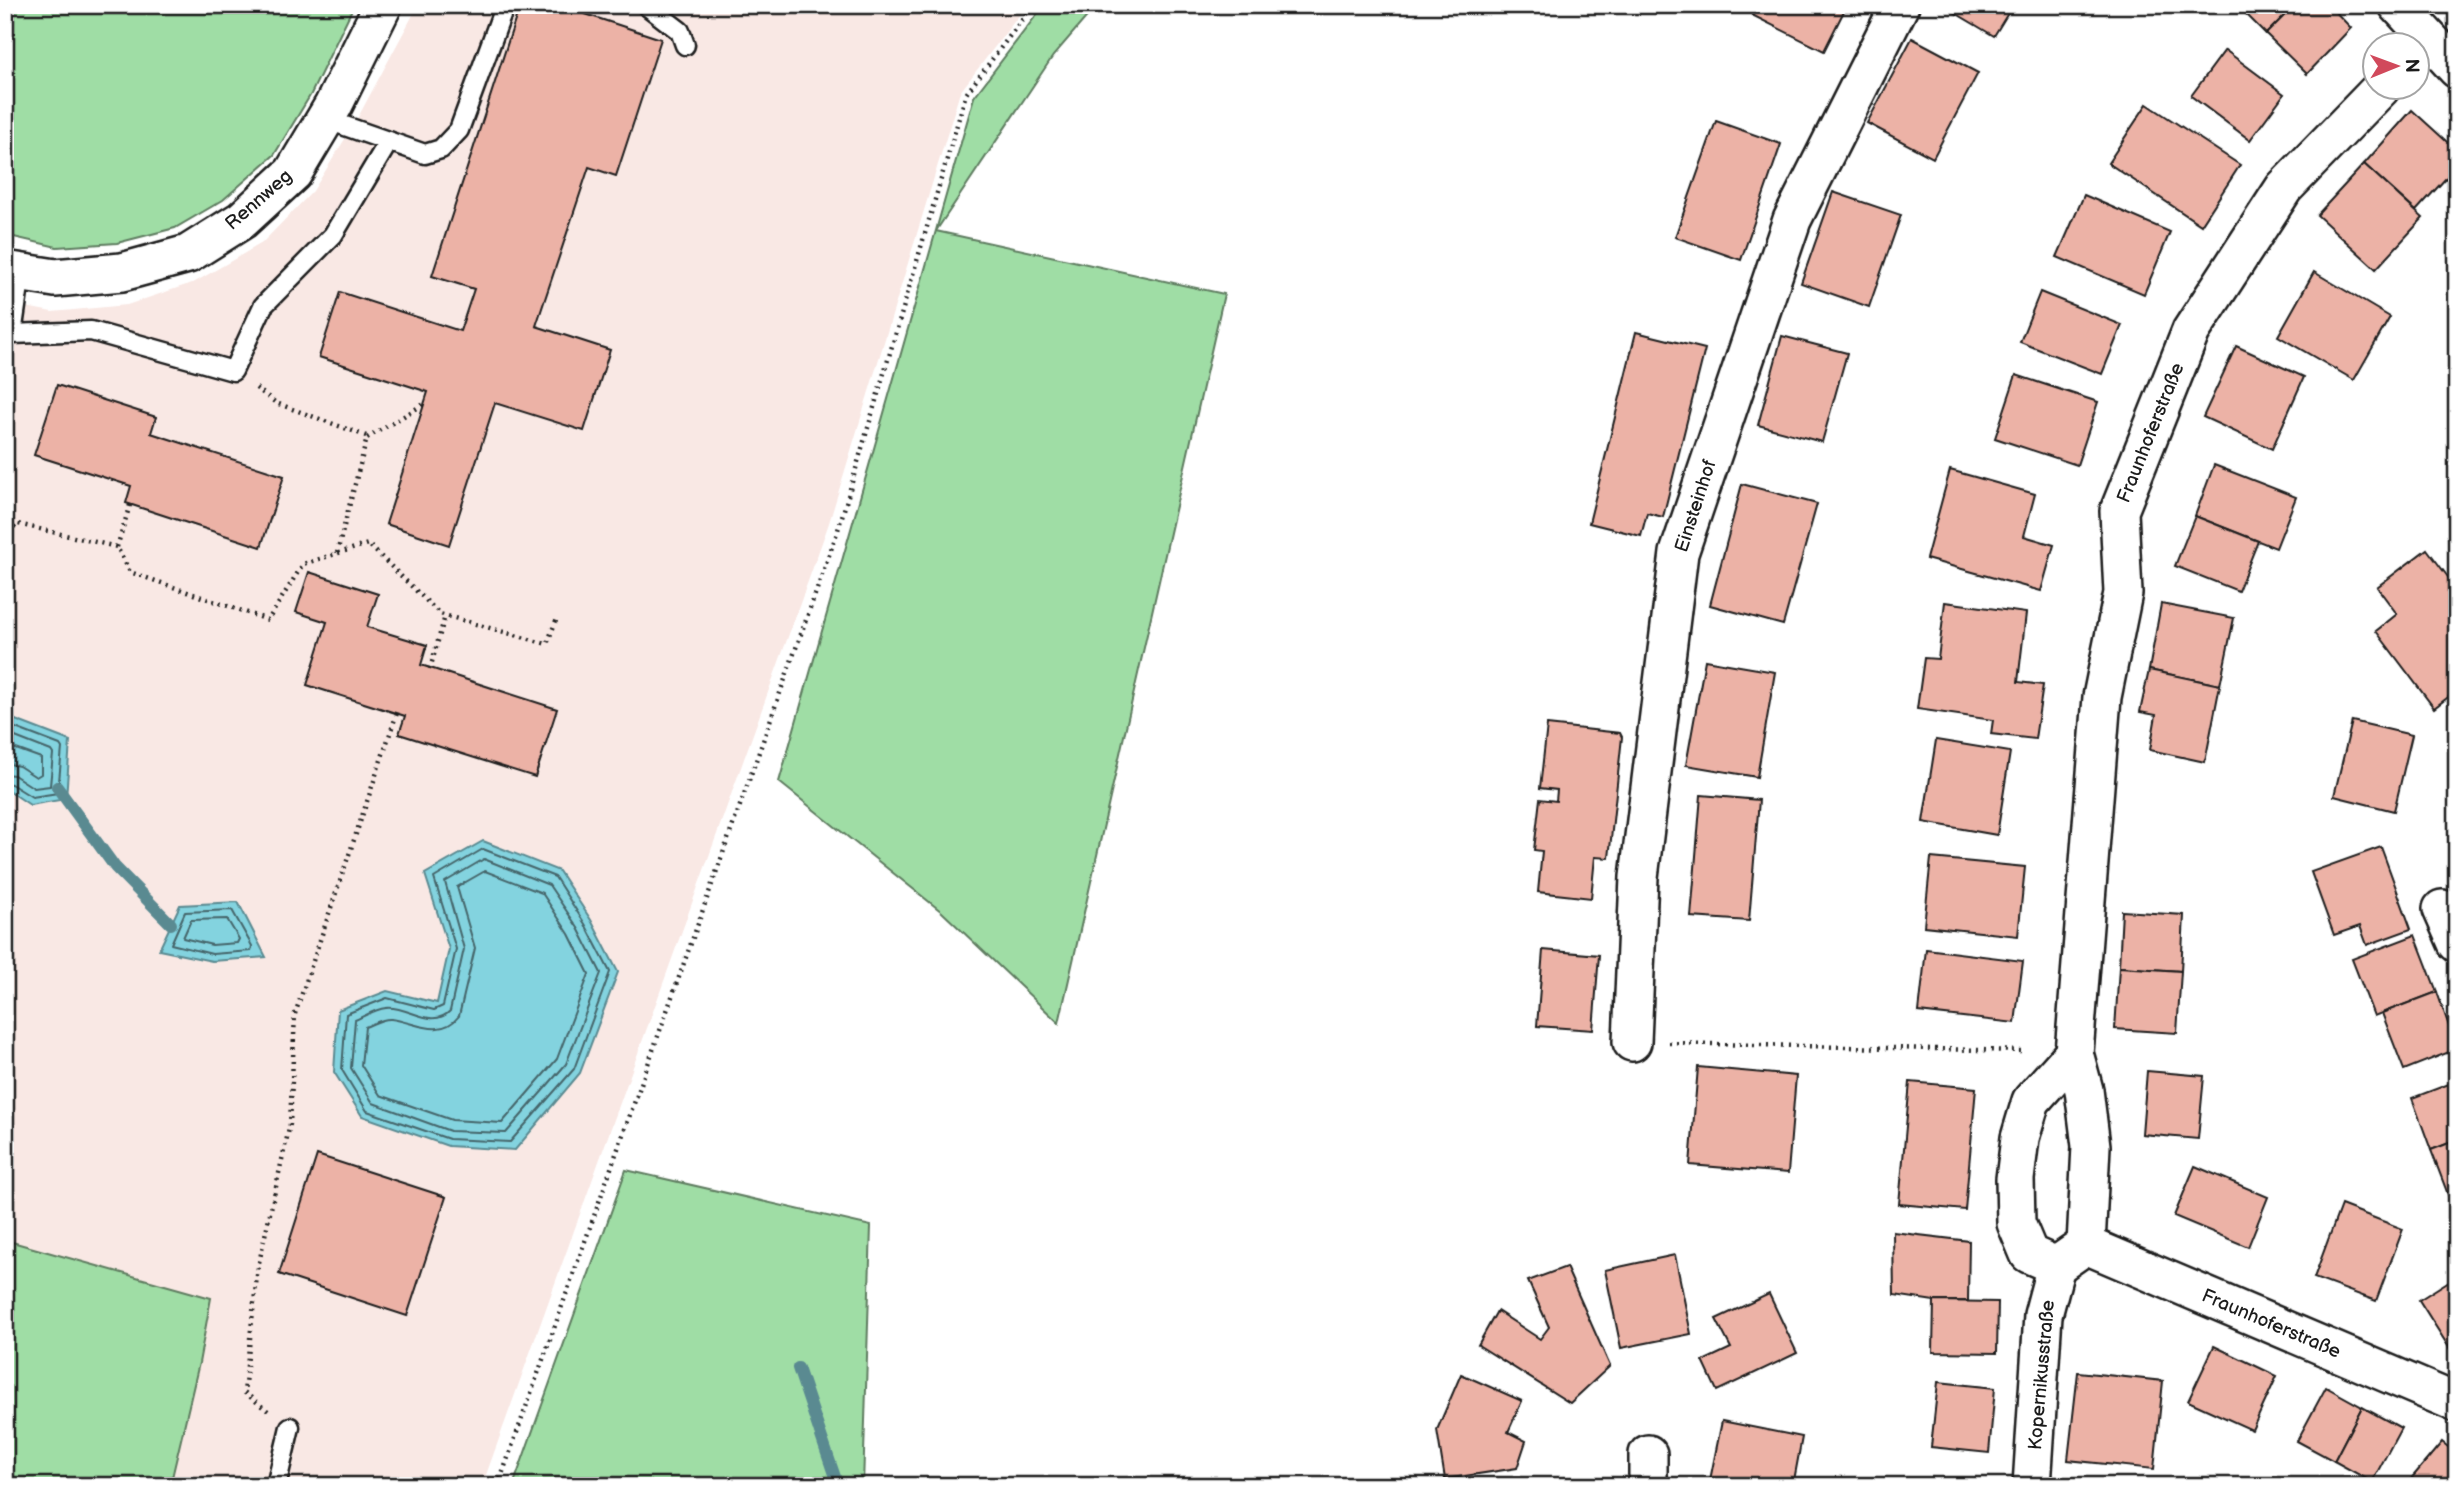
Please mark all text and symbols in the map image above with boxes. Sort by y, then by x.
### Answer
north arrow [2360,32,2430,102]
text: N [2400,58,2423,73]
street label: Rennweg [221,165,297,235]
street label: Fraunhoferstraße [2112,360,2190,506]
street label: Einsteinhof [1670,457,1722,555]
street label: Fraunhoferstraße [2198,1284,2344,1364]
street label: Kopernikusstraße [2024,1299,2060,1451]

